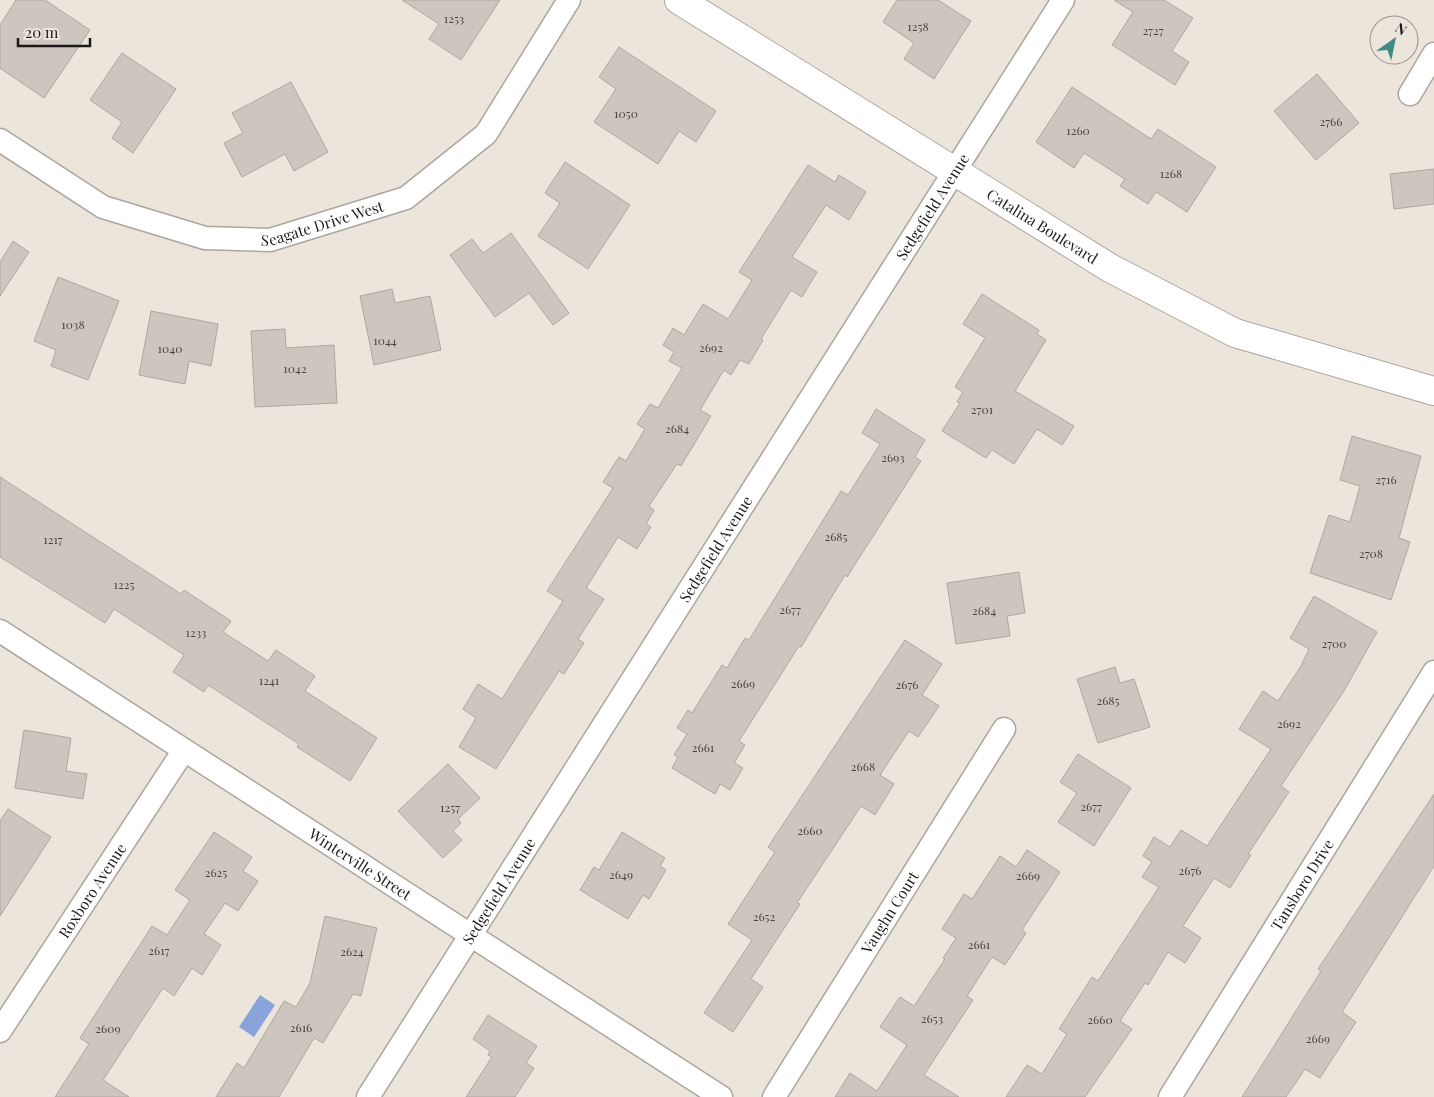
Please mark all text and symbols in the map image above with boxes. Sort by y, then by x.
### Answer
house number: 1253 [444,10,464,26]
scale bar [18,15,90,47]
north arrow [1369,15,1419,65]
house number: 1258 [907,18,929,34]
text: N [1392,18,1411,39]
text: 20 m [25,22,59,42]
house number: 2727 [1142,22,1164,38]
house number: 1050 [614,105,638,121]
house number: 2766 [1319,113,1343,129]
house number: 1260 [1066,122,1090,138]
street label: Sedgefield Avenue [891,150,973,264]
house number: 1268 [1160,165,1182,181]
street label: Catalina Boulevard [983,184,1102,268]
street label: Seagate Drive West [261,195,386,250]
house number: 1038 [61,316,85,332]
house number: 1044 [373,332,397,348]
house number: 2692 [699,339,723,355]
house number: 1040 [158,340,182,356]
house number: 1042 [283,360,307,376]
house number: 2701 [971,401,994,417]
house number: 2684 [665,420,689,436]
house number: 2693 [881,449,905,465]
house number: 2716 [1375,471,1397,487]
street label: Sedgefield Avenue [674,492,757,606]
house number: 2685 [824,528,848,544]
house number: 1217 [43,531,63,547]
house number: 2708 [1359,545,1383,561]
house number: 1225 [114,576,134,592]
house number: 2677 [779,601,801,617]
house number: 2684 [972,602,996,618]
house number: 1233 [185,624,207,640]
house number: 2700 [1321,635,1347,651]
house number: 1241 [259,672,280,688]
house number: 2669 [731,675,755,691]
house number: 2676 [895,676,919,692]
house number: 2685 [1096,692,1120,708]
house number: 2692 [1277,715,1301,731]
house number: 2661 [692,739,715,755]
house number: 2668 [851,758,875,774]
house number: 2677 [1080,798,1102,814]
house number: 1257 [440,799,460,815]
house number: 2660 [797,822,823,838]
street label: Winterville Street [304,823,416,905]
street label: Sedgefield Avenue [457,834,540,948]
street label: Tansboro Drive [1266,835,1338,934]
street label: Roxboro Avenue [54,839,130,942]
house number: 2676 [1178,862,1202,878]
house number: 2625 [205,864,227,880]
house number: 2649 [609,866,633,882]
street label: Vaughn Court [856,867,923,958]
house number: 2669 [1016,867,1040,883]
house number: 2652 [753,908,776,924]
house number: 2661 [968,936,991,952]
house number: 2617 [148,942,170,958]
house number: 2624 [340,943,364,959]
house number: 2653 [921,1010,943,1026]
house number: 2660 [1087,1011,1113,1027]
house number: 2616 [290,1019,312,1035]
house number: 2609 [95,1020,121,1036]
house number: 2669 [1306,1030,1330,1046]

